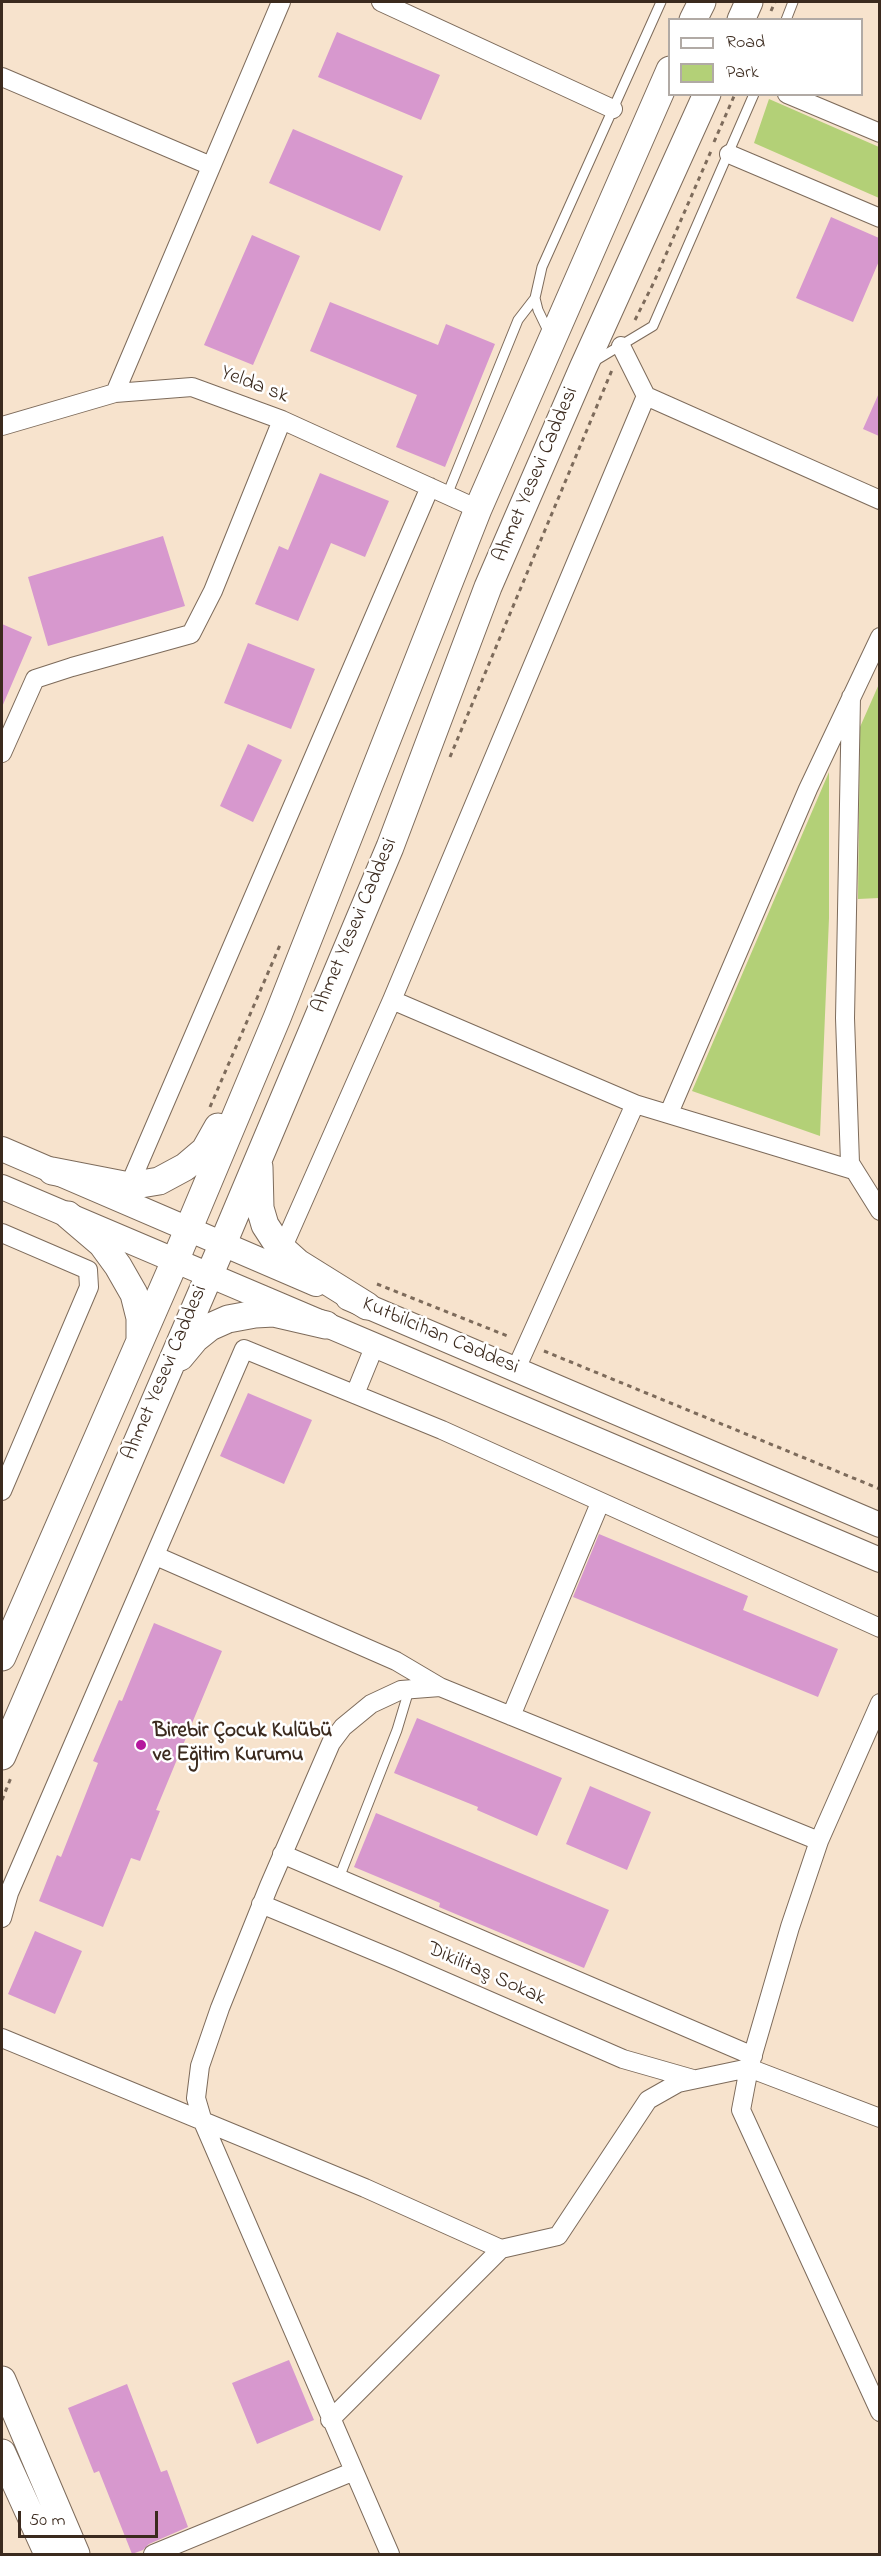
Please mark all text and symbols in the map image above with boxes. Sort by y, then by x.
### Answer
legend [668,18,863,96]
text: Road [726,30,765,56]
text: Park [726,60,759,86]
street label: Yelda sk [216,362,292,410]
street label: Ahmet Yesevi Caddesi [489,384,585,566]
street label: Ahmet Yesevi Caddesi [308,835,404,1017]
street label: Ahmet Yesevi Caddesi [118,1282,214,1464]
street label: Kutbilcihan Caddesi [358,1293,522,1381]
place label: Birebir Çocuk Kulübü ve Eğitim Kurumu [153,1720,332,1770]
marker: Birebir Çocuk Kulübü ve Eğitim Kurumu [134,1738,148,1752]
street label: Dikilitaş Sokak [423,1938,549,2012]
scale bar [21,2499,160,2537]
text: 50 m [29,2508,66,2534]

